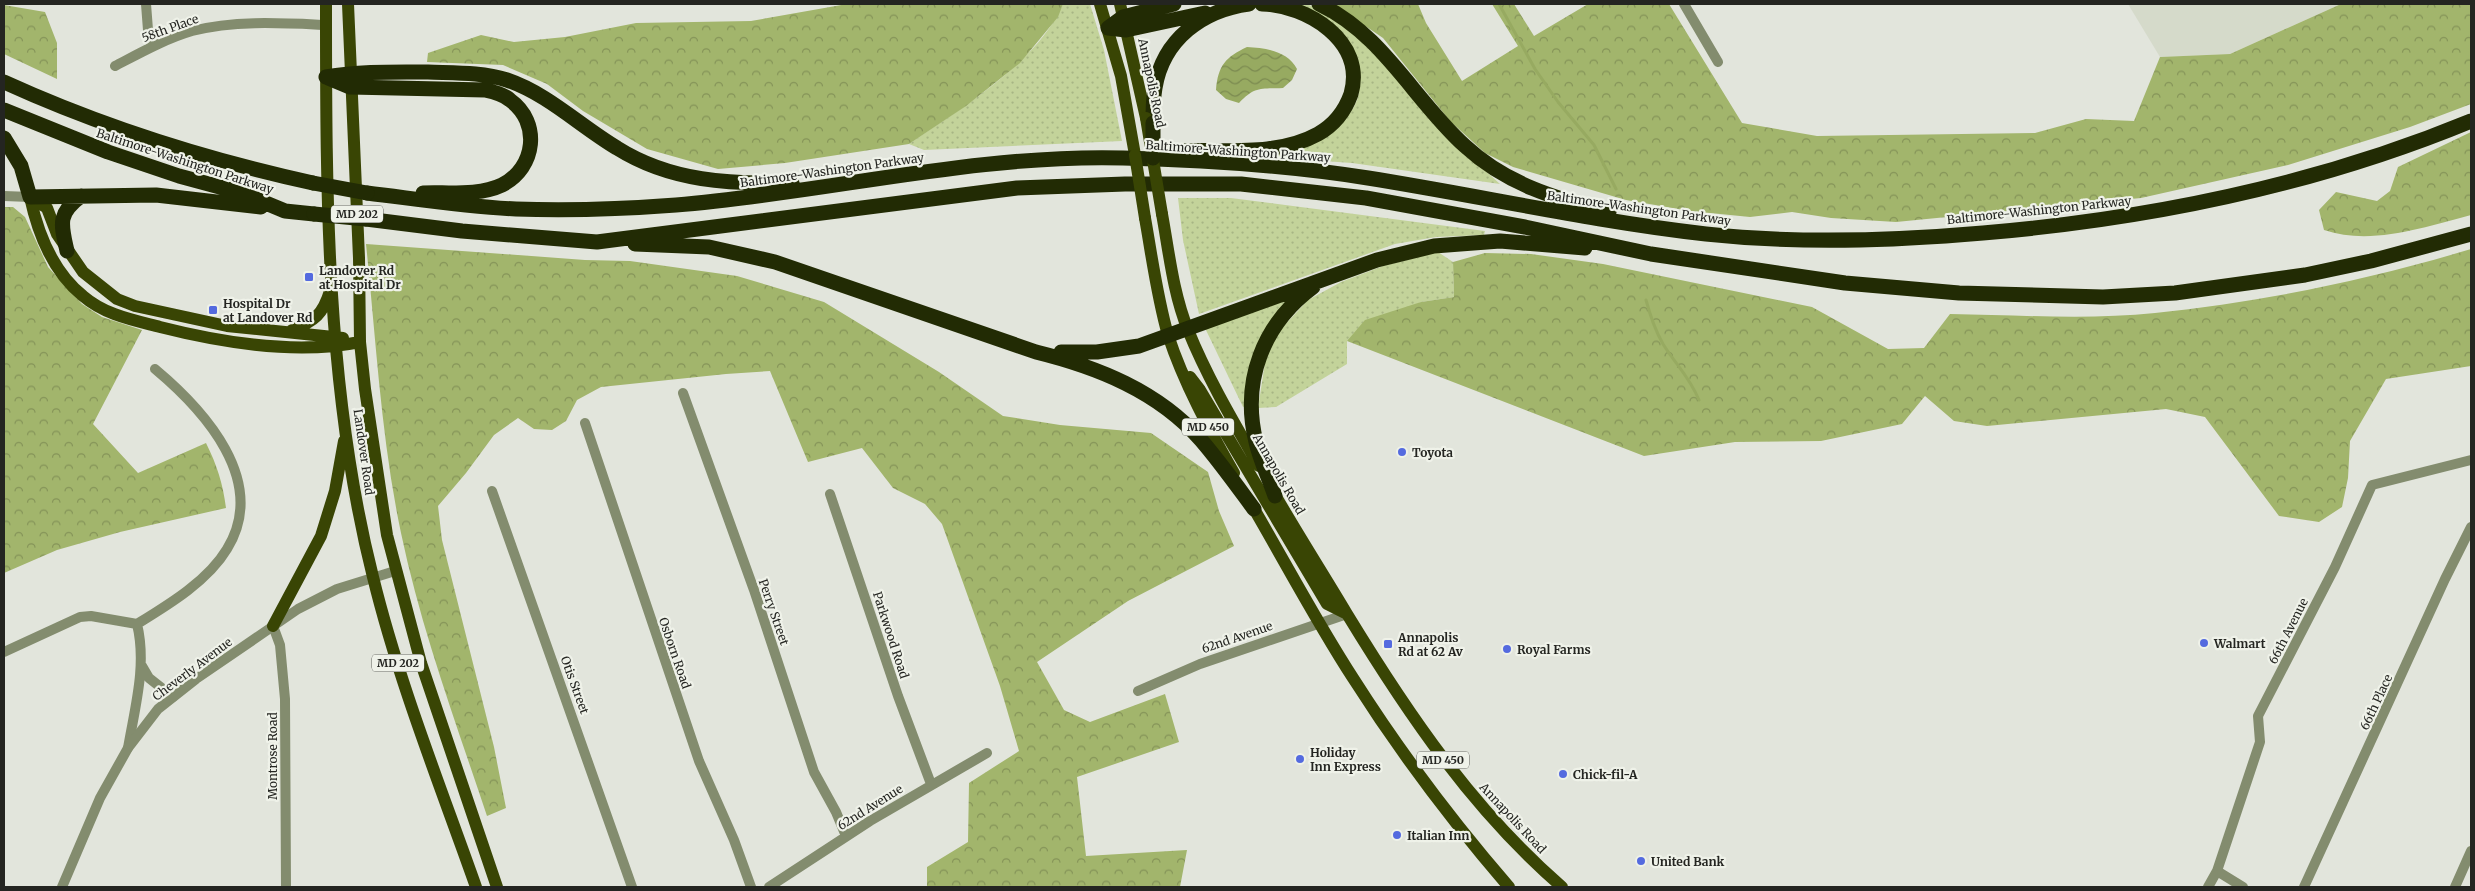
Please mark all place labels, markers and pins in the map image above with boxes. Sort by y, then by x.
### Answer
place label: Landover Rd at Hospital Dr [319,263,401,292]
marker: Landover Rd at Hospital Dr [303,271,315,283]
place label: Hospital Dr at Landover Rd [223,296,313,325]
marker: Hospital Dr at Landover Rd [207,304,219,316]
place label: Toyota [1412,445,1453,460]
marker: Toyota [1396,446,1408,458]
place label: Annapolis Rd at 62 Av [1397,630,1464,659]
place label: Walmart [2213,636,2266,651]
marker: Walmart [2198,637,2210,649]
marker: Annapolis Rd at 62 Av [1382,638,1394,650]
place label: Royal Farms [1517,642,1591,657]
marker: Royal Farms [1501,643,1513,655]
place label: Holiday Inn Express [1310,745,1381,774]
marker: Holiday Inn Express [1294,753,1306,765]
place label: Chick-fil-A [1573,767,1638,782]
marker: Chick-fil-A [1557,768,1569,780]
place label: Italian Inn [1407,828,1469,843]
marker: Italian Inn [1391,829,1403,841]
place label: United Bank [1651,854,1725,869]
marker: United Bank [1635,855,1647,867]

